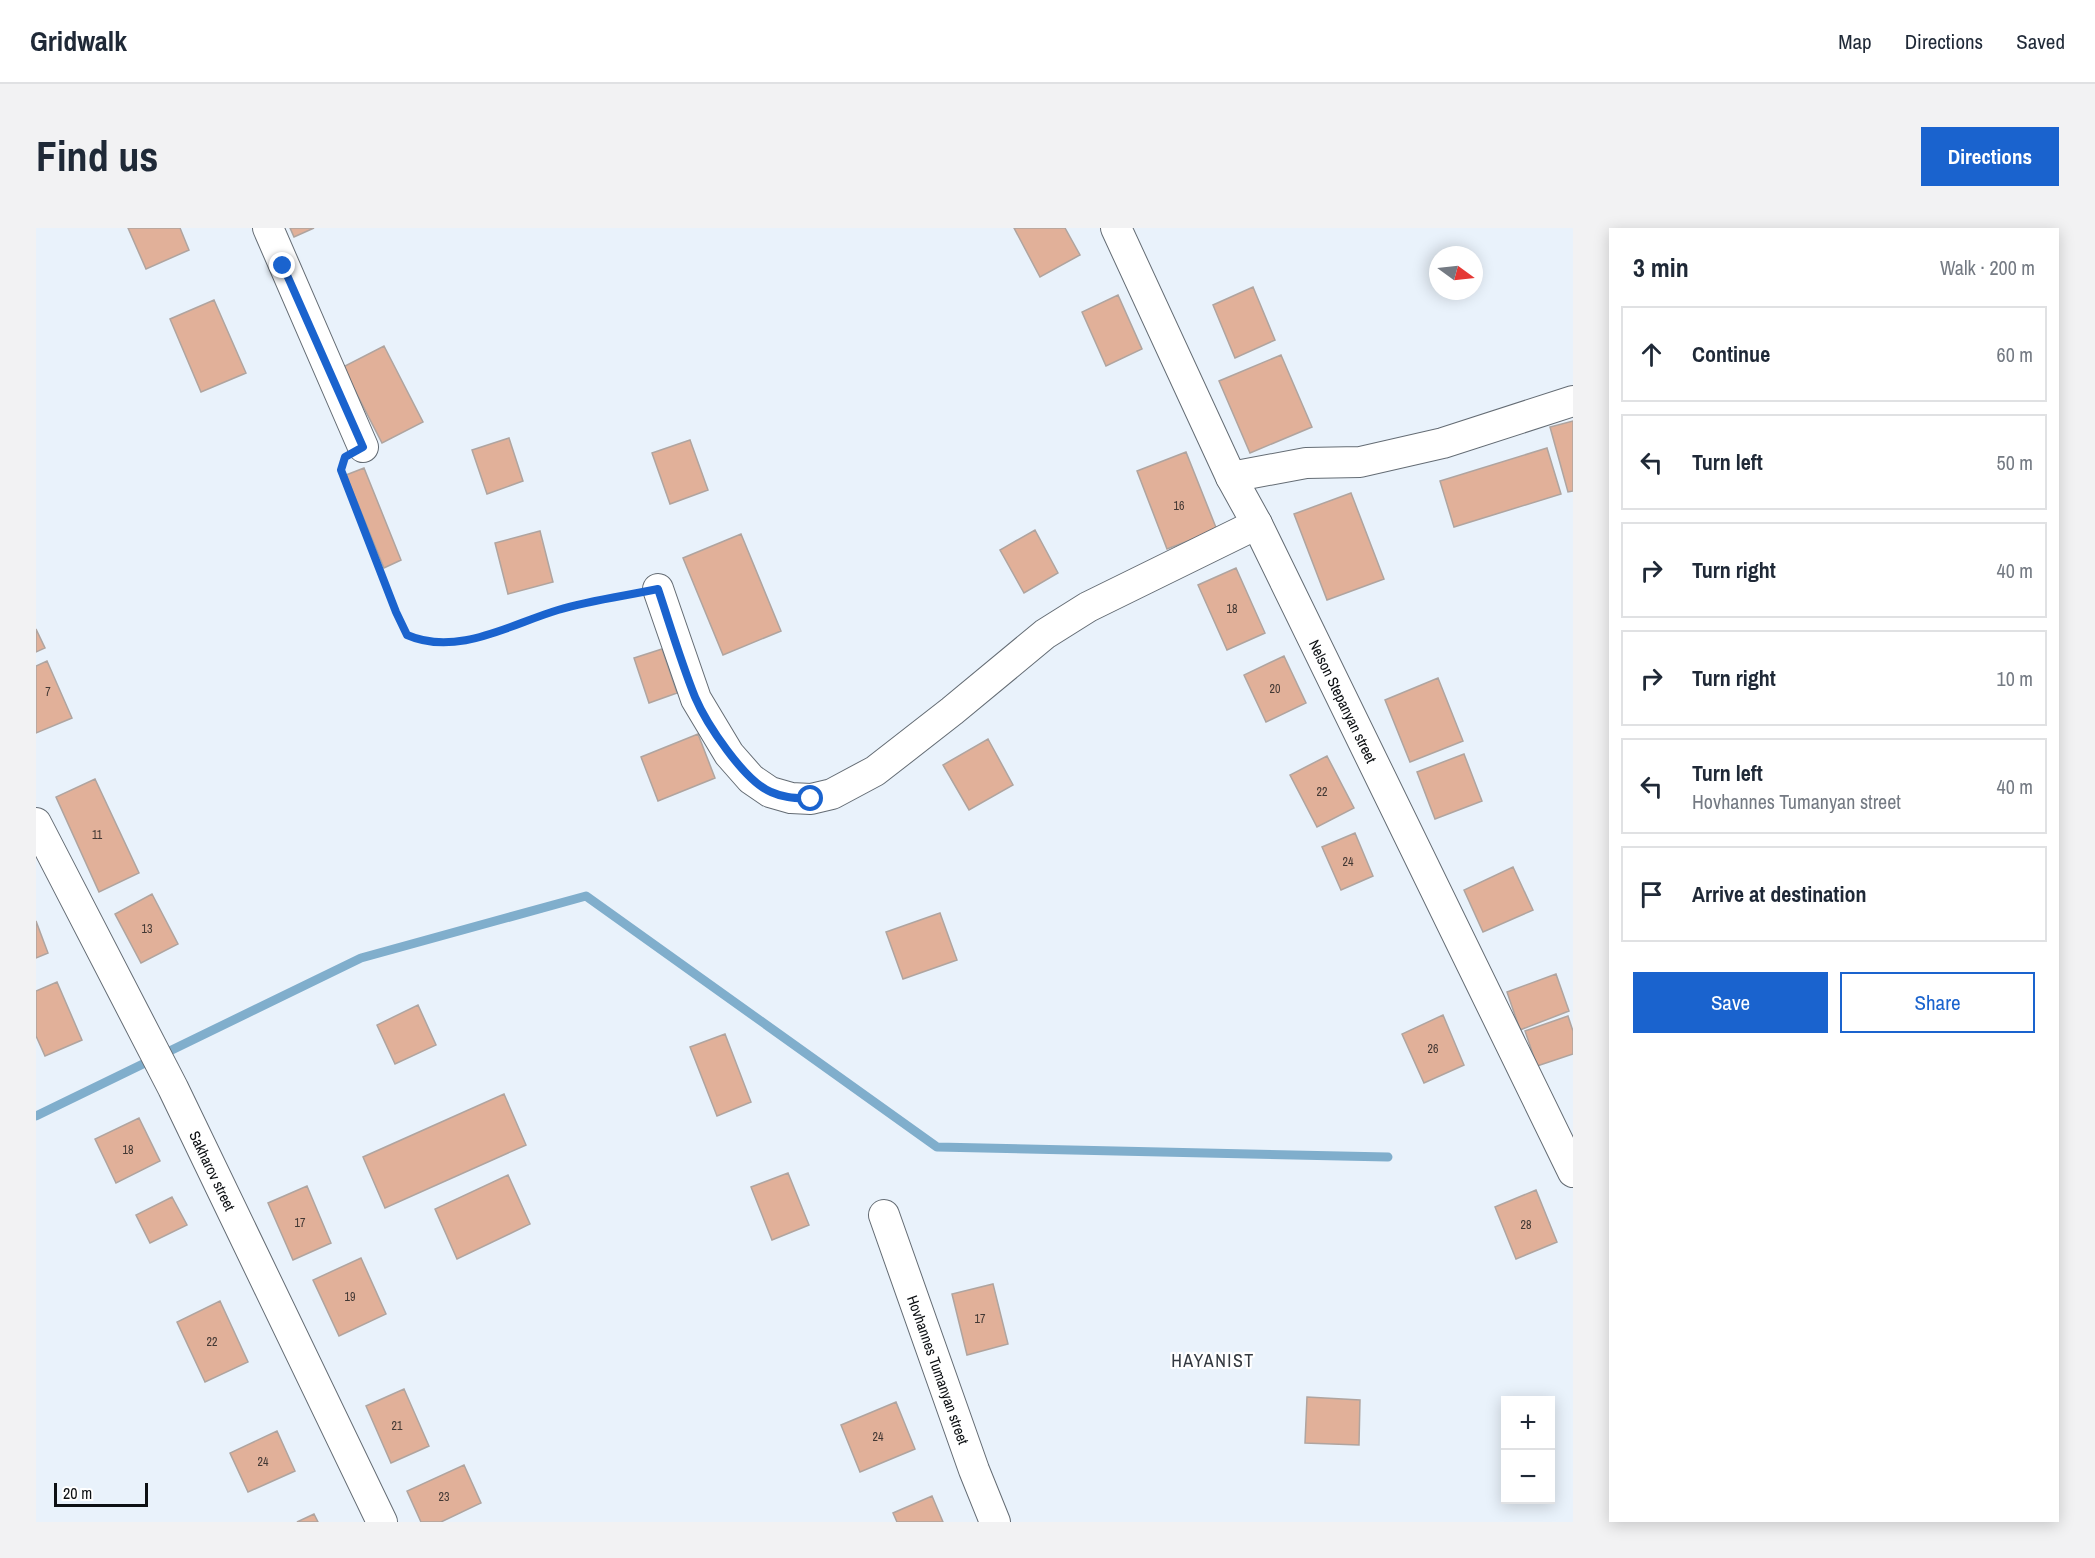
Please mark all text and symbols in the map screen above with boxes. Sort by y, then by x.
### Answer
text: Gridwalk [30,22,127,60]
text: Map [1838,27,1872,56]
text: Directions [1905,27,1983,56]
text: Saved [2016,27,2065,56]
button: Directions [1921,127,2059,186]
text: Find us [36,128,158,184]
north arrow [1429,246,1483,300]
text: 3 min [1633,250,1689,285]
route end [269,252,295,278]
text: Walk · 200 m [1940,254,2035,281]
icon: ahead [1635,338,1668,371]
text: Continue [1692,339,1770,369]
text: 60 m [1997,341,2033,368]
icon: left [1635,446,1668,479]
text: Turn left [1692,447,1763,477]
text: 50 m [1997,449,2033,476]
house number: 16 [1174,498,1184,514]
icon: right [1635,554,1668,587]
text: Turn right [1692,555,1776,585]
text: 40 m [1997,557,2033,584]
house number: 18 [1227,601,1237,617]
street label: Nelson Stepanyan street [1304,636,1383,767]
icon: right [1635,662,1668,695]
text: Turn right [1692,663,1776,693]
text: 10 m [1997,665,2033,692]
house number: 20 [1270,681,1280,697]
house number: 7 [45,684,51,700]
text: Turn left [1692,758,1763,788]
icon: left [1635,770,1668,803]
text: 40 m [1997,773,2033,800]
house number: 22 [1317,784,1327,800]
route start [797,785,823,811]
text: Hovhannes Tumanyan street [1692,788,1901,815]
house number: 11 [92,827,103,843]
house number: 24 [1343,854,1354,870]
icon: arrive [1635,878,1668,911]
text: Arrive at destination [1692,879,1866,909]
house number: 13 [142,921,152,937]
button: Save [1633,972,1828,1033]
button: Share [1840,972,2035,1033]
house number: 26 [1428,1041,1438,1057]
street label: Sakharov street [185,1127,241,1215]
house number: 18 [123,1142,133,1158]
house number: 17 [295,1215,306,1231]
house number: 28 [1521,1217,1531,1233]
house number: 19 [345,1289,355,1305]
street label: Hovhannes Tumanyan street [903,1292,975,1448]
house number: 17 [975,1311,986,1327]
house number: 22 [207,1334,217,1350]
district label: HAYANIST [1171,1348,1255,1373]
map controls [1501,1396,1555,1504]
button: + [1501,1396,1555,1450]
house number: 21 [392,1418,403,1434]
house number: 24 [873,1429,884,1445]
button: − [1501,1450,1555,1504]
house number: 24 [258,1454,269,1470]
scale bar [54,1480,148,1508]
text: 20 m [63,1482,92,1504]
house number: 23 [439,1489,449,1505]

